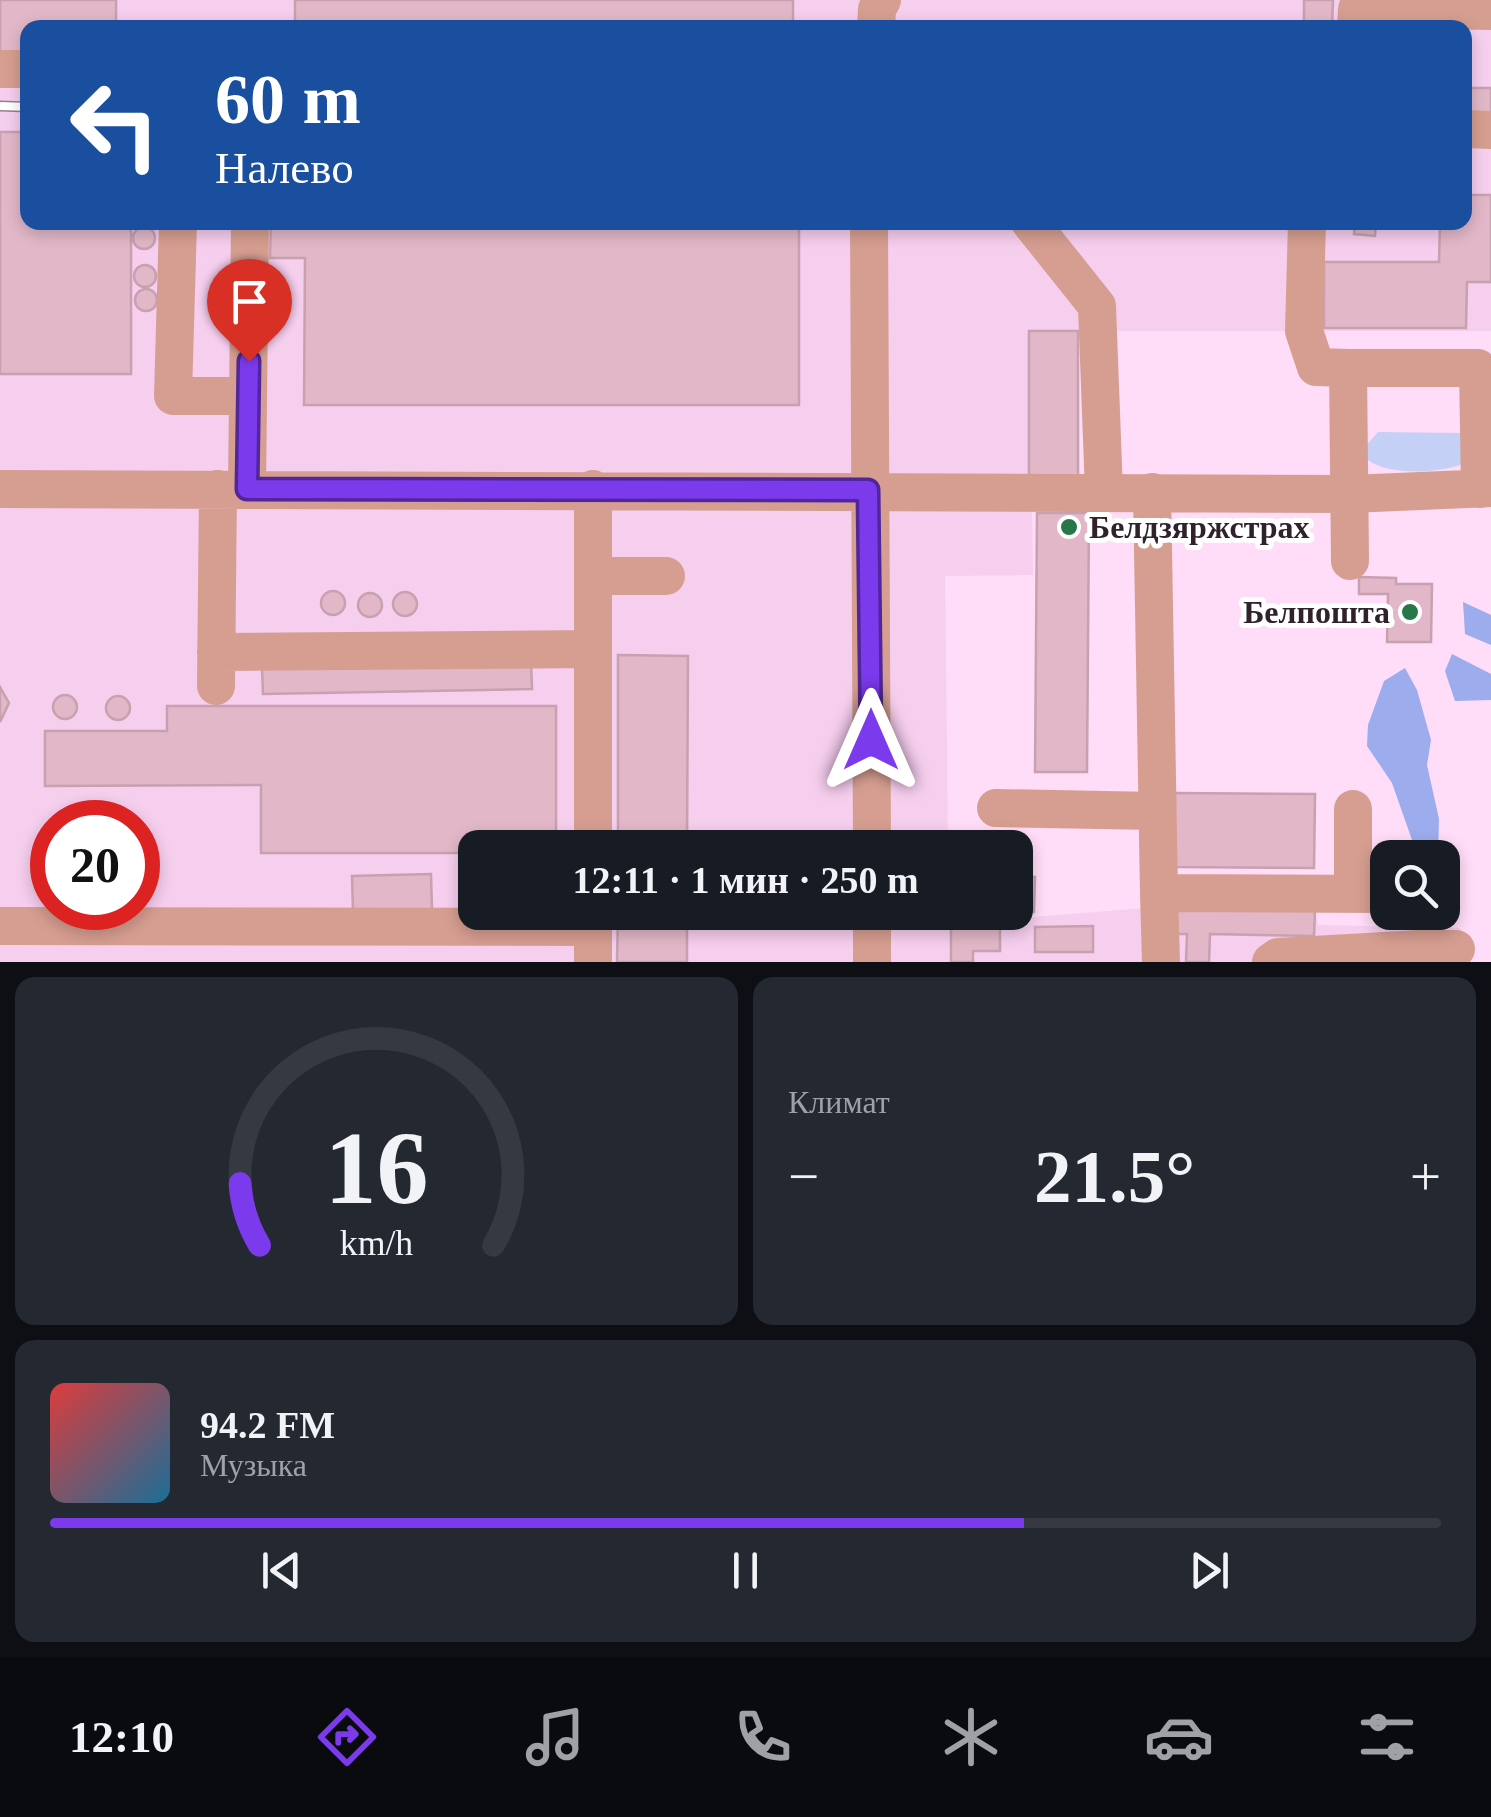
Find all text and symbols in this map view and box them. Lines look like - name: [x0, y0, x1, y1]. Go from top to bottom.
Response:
- icon: left: [50, 60, 180, 190]
- text: 60 m: [215, 61, 361, 138]
- text: Налево: [215, 143, 354, 193]
- pin: [207, 259, 292, 362]
- icon: arrive: [222, 274, 277, 329]
- place label: Белдзяржстрах: [1089, 509, 1310, 545]
- marker: Белдзяржстрах: [1058, 516, 1080, 538]
- place label: Белпошта: [1243, 594, 1390, 630]
- marker: Белпошта: [1399, 601, 1421, 623]
- position arrow: [819, 688, 923, 792]
- speed limit sign: 20: [30, 800, 160, 930]
- map controls: [1370, 840, 1460, 930]
- button: search: [1370, 840, 1460, 930]
- text: 12:11 · 1 мин · 250 m: [572, 859, 919, 901]
- text: Климат: [788, 1084, 890, 1120]
- text: 16: [325, 1110, 429, 1225]
- text: 21.5°: [1034, 1135, 1195, 1218]
- text: −: [788, 1146, 819, 1207]
- text: +: [1410, 1146, 1441, 1207]
- text: km/h: [340, 1223, 413, 1263]
- text: 94.2 FM: [200, 1404, 335, 1446]
- text: Музыка: [200, 1447, 307, 1483]
- icon: previous: [254, 1543, 309, 1598]
- icon: pause: [718, 1543, 773, 1598]
- icon: next: [1182, 1543, 1237, 1598]
- icon: directions: [312, 1702, 382, 1772]
- icon: music: [520, 1702, 590, 1772]
- icon: phone: [728, 1702, 798, 1772]
- icon: climate: [936, 1702, 1006, 1772]
- icon: car: [1144, 1702, 1214, 1772]
- icon: filters: [1352, 1702, 1422, 1772]
- text: 12:10: [69, 1712, 174, 1762]

